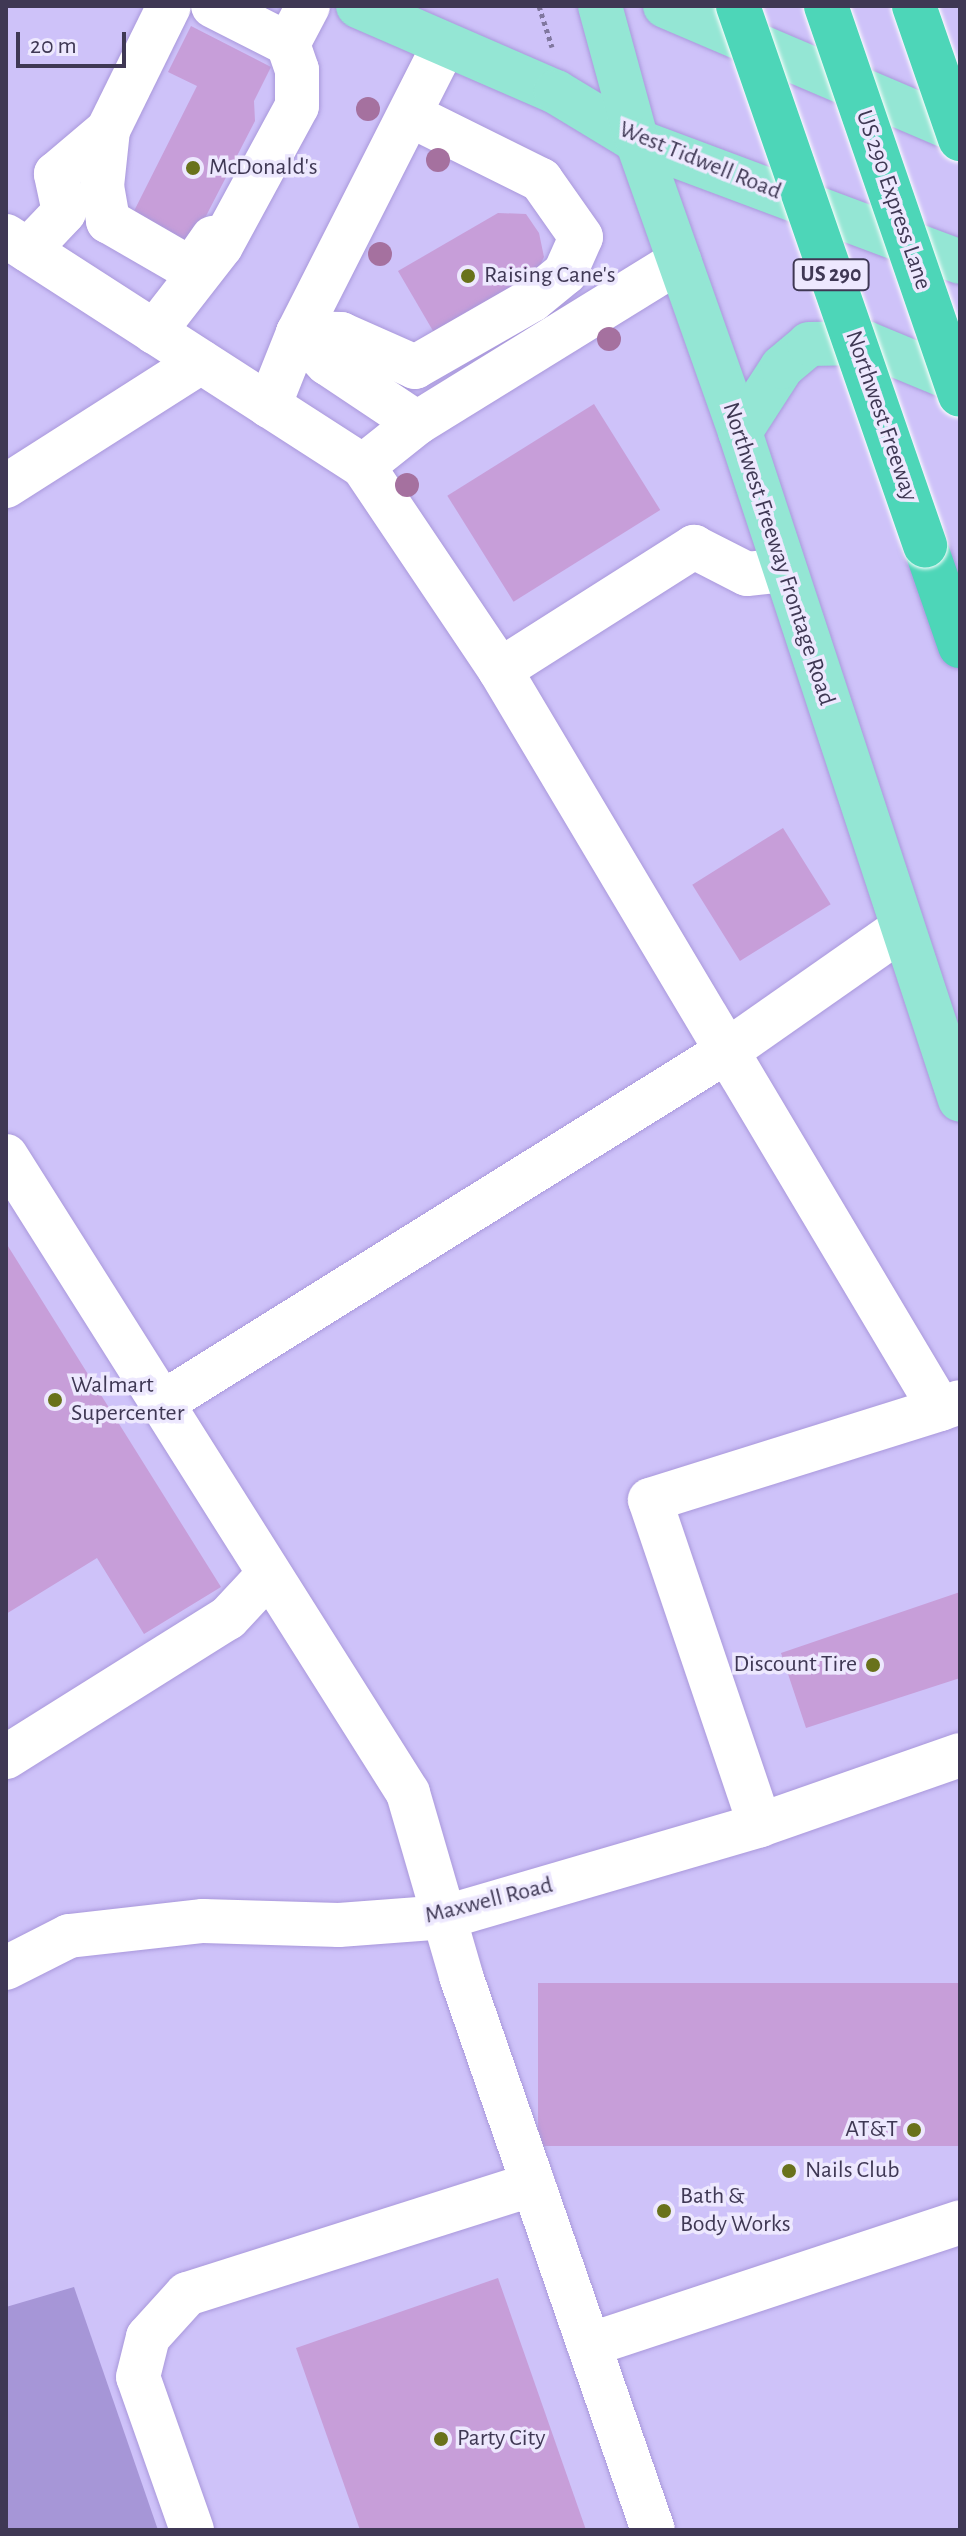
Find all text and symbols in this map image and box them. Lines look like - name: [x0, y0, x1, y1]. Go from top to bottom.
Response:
- scale bar: [20, 16, 130, 66]
- text: 20 m: [30, 34, 77, 58]
- street label: US 290 Express Lane: [849, 106, 937, 294]
- street label: West Tidwell Road: [615, 115, 785, 207]
- place label: McDonald's: [209, 154, 318, 182]
- marker: McDonald's: [184, 159, 202, 177]
- road number: US 290: [791, 257, 871, 293]
- place label: Raising Cane's: [484, 262, 616, 290]
- marker: Raising Cane's: [459, 267, 477, 285]
- street label: Northwest Freeway: [838, 327, 924, 505]
- street label: Northwest Freeway Frontage Road: [715, 399, 841, 709]
- place label: Walmart Supercenter: [71, 1372, 184, 1428]
- marker: Walmart Supercenter: [46, 1391, 64, 1409]
- place label: Discount Tire: [733, 1651, 857, 1679]
- marker: Discount Tire: [864, 1656, 882, 1674]
- street label: Maxwell Road: [422, 1871, 556, 1931]
- place label: AT&T: [845, 2116, 898, 2144]
- marker: AT&T: [905, 2121, 923, 2139]
- place label: Nails Club: [805, 2157, 900, 2185]
- marker: Nails Club: [780, 2162, 798, 2180]
- place label: Bath & Body Works: [680, 2183, 791, 2239]
- marker: Bath & Body Works: [655, 2202, 673, 2220]
- place label: Party City: [457, 2425, 546, 2453]
- marker: Party City: [432, 2430, 450, 2448]

